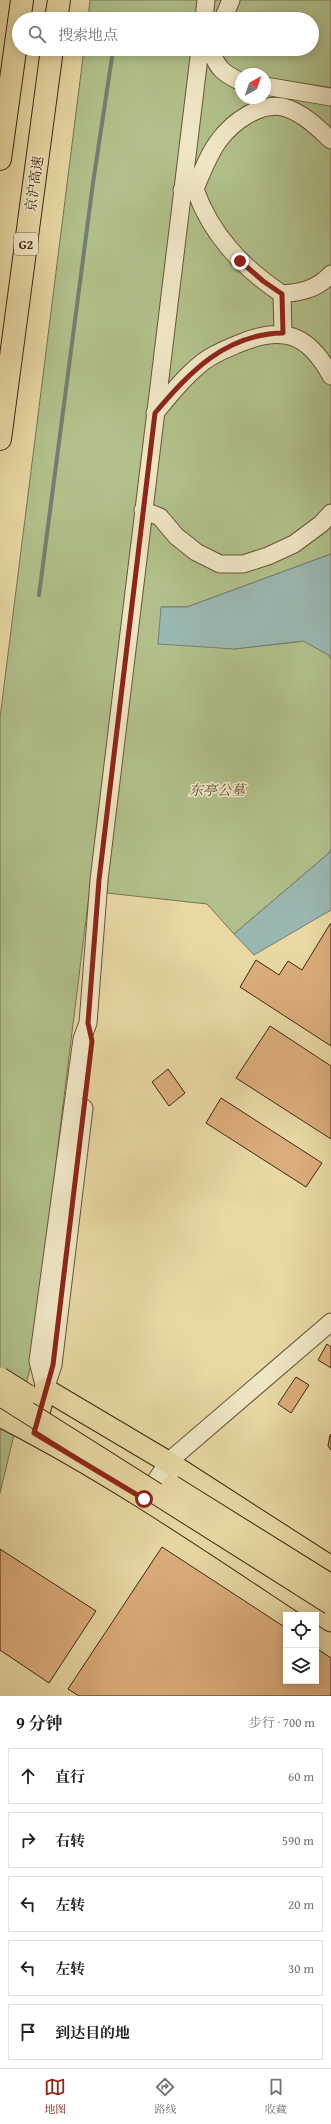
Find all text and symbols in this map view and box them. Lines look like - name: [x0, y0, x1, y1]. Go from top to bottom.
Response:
- search box: [12, 12, 319, 56]
- icon: search: [26, 23, 48, 45]
- text: 搜索地点: [58, 24, 118, 45]
- north arrow: [235, 68, 271, 104]
- street label: 京沪高速: [20, 155, 48, 213]
- road number: G2: [14, 233, 38, 255]
- route end: [231, 252, 249, 270]
- park label: 东亭公墓: [189, 780, 247, 800]
- route start: [135, 1490, 153, 1508]
- map controls: [283, 1612, 319, 1684]
- button: locate: [283, 1612, 319, 1648]
- button: layers: [283, 1648, 319, 1684]
- text: 9 分钟: [16, 1710, 63, 1735]
- text: 步行 · 700 m: [249, 1713, 315, 1732]
- icon: ahead: [17, 1765, 39, 1787]
- text: 直行: [55, 1766, 85, 1787]
- text: 60 m: [288, 1767, 314, 1786]
- icon: right: [17, 1829, 39, 1851]
- text: 右转: [55, 1830, 85, 1851]
- text: 590 m: [282, 1831, 314, 1850]
- icon: left: [17, 1893, 39, 1915]
- text: 左转: [55, 1894, 85, 1915]
- text: 20 m: [288, 1895, 314, 1914]
- icon: left: [17, 1957, 39, 1979]
- text: 左转: [55, 1958, 85, 1979]
- text: 30 m: [288, 1959, 314, 1978]
- icon: arrive: [17, 2021, 39, 2043]
- text: 到达目的地: [55, 2022, 130, 2043]
- tab: 地图: [44, 2076, 66, 2117]
- tab: 路线: [154, 2076, 176, 2117]
- tab: 收藏: [265, 2076, 287, 2117]

